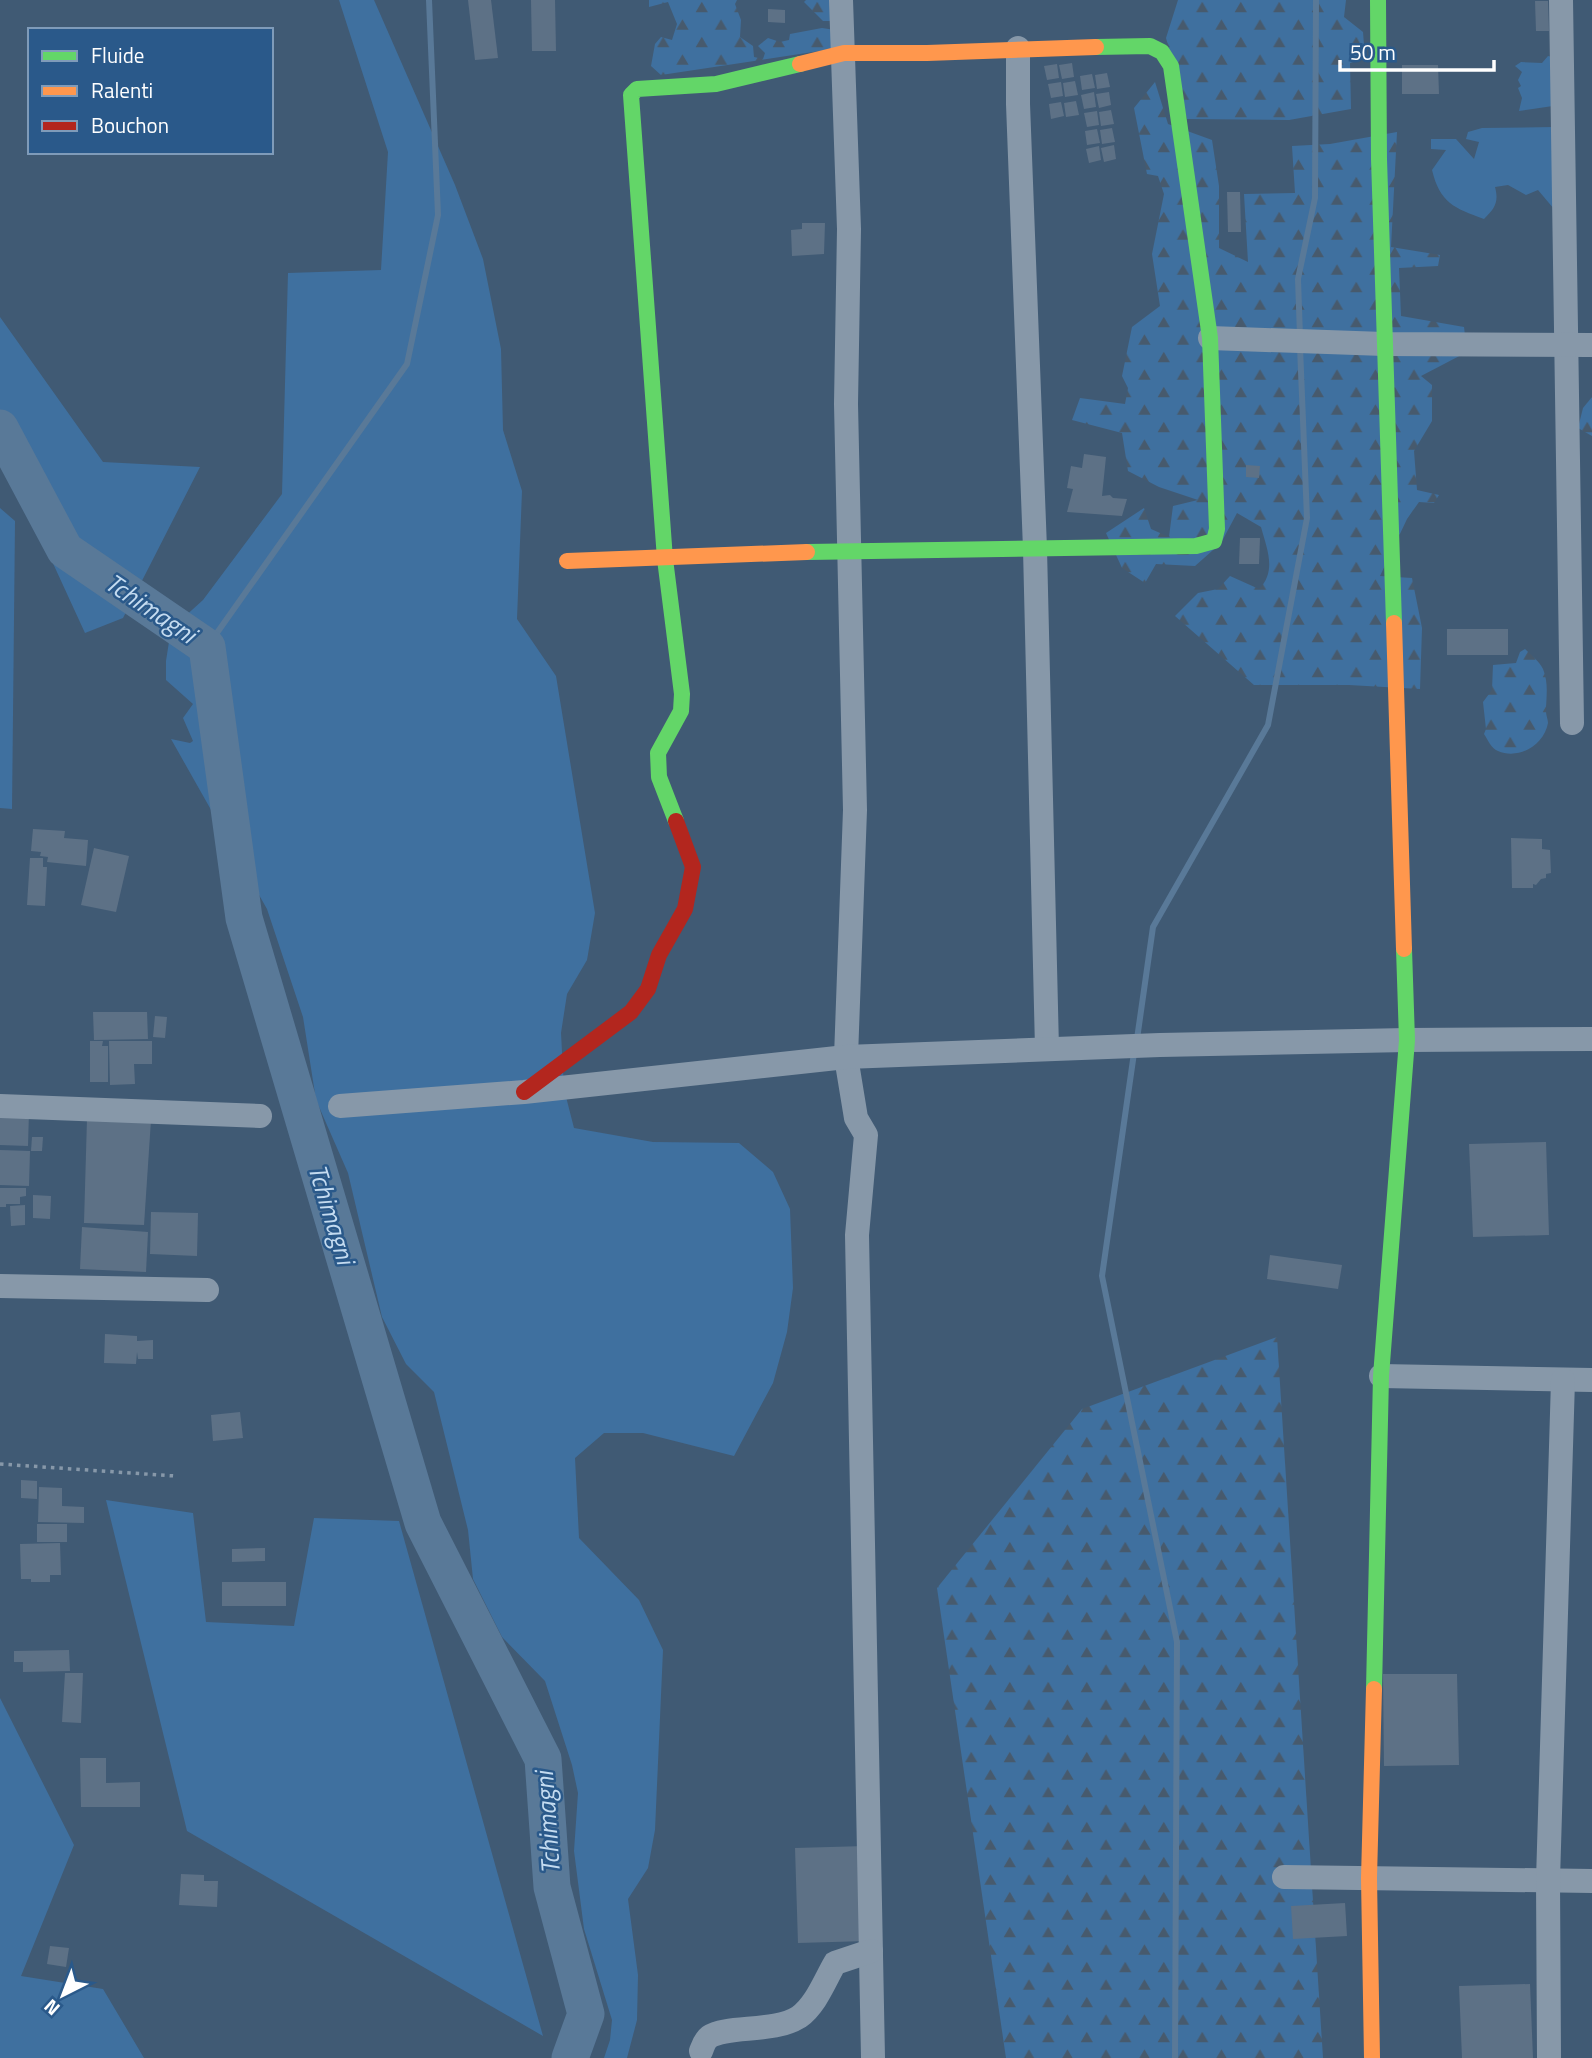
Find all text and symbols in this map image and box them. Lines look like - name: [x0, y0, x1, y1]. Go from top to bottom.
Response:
- legend: [28, 28, 273, 154]
- scale bar: [1340, 28, 1494, 72]
- text: 50 m: [1350, 36, 1396, 68]
- text: Fluide: [91, 39, 144, 71]
- text: Ralenti: [91, 74, 153, 106]
- text: Bouchon: [91, 109, 169, 141]
- water label: Tchimagni: [98, 563, 207, 654]
- water label: Tchimagni: [298, 1159, 366, 1271]
- water label: Tchimagni: [524, 1768, 570, 1876]
- north arrow: [28, 1960, 98, 2030]
- text: N: [37, 1993, 66, 2023]

